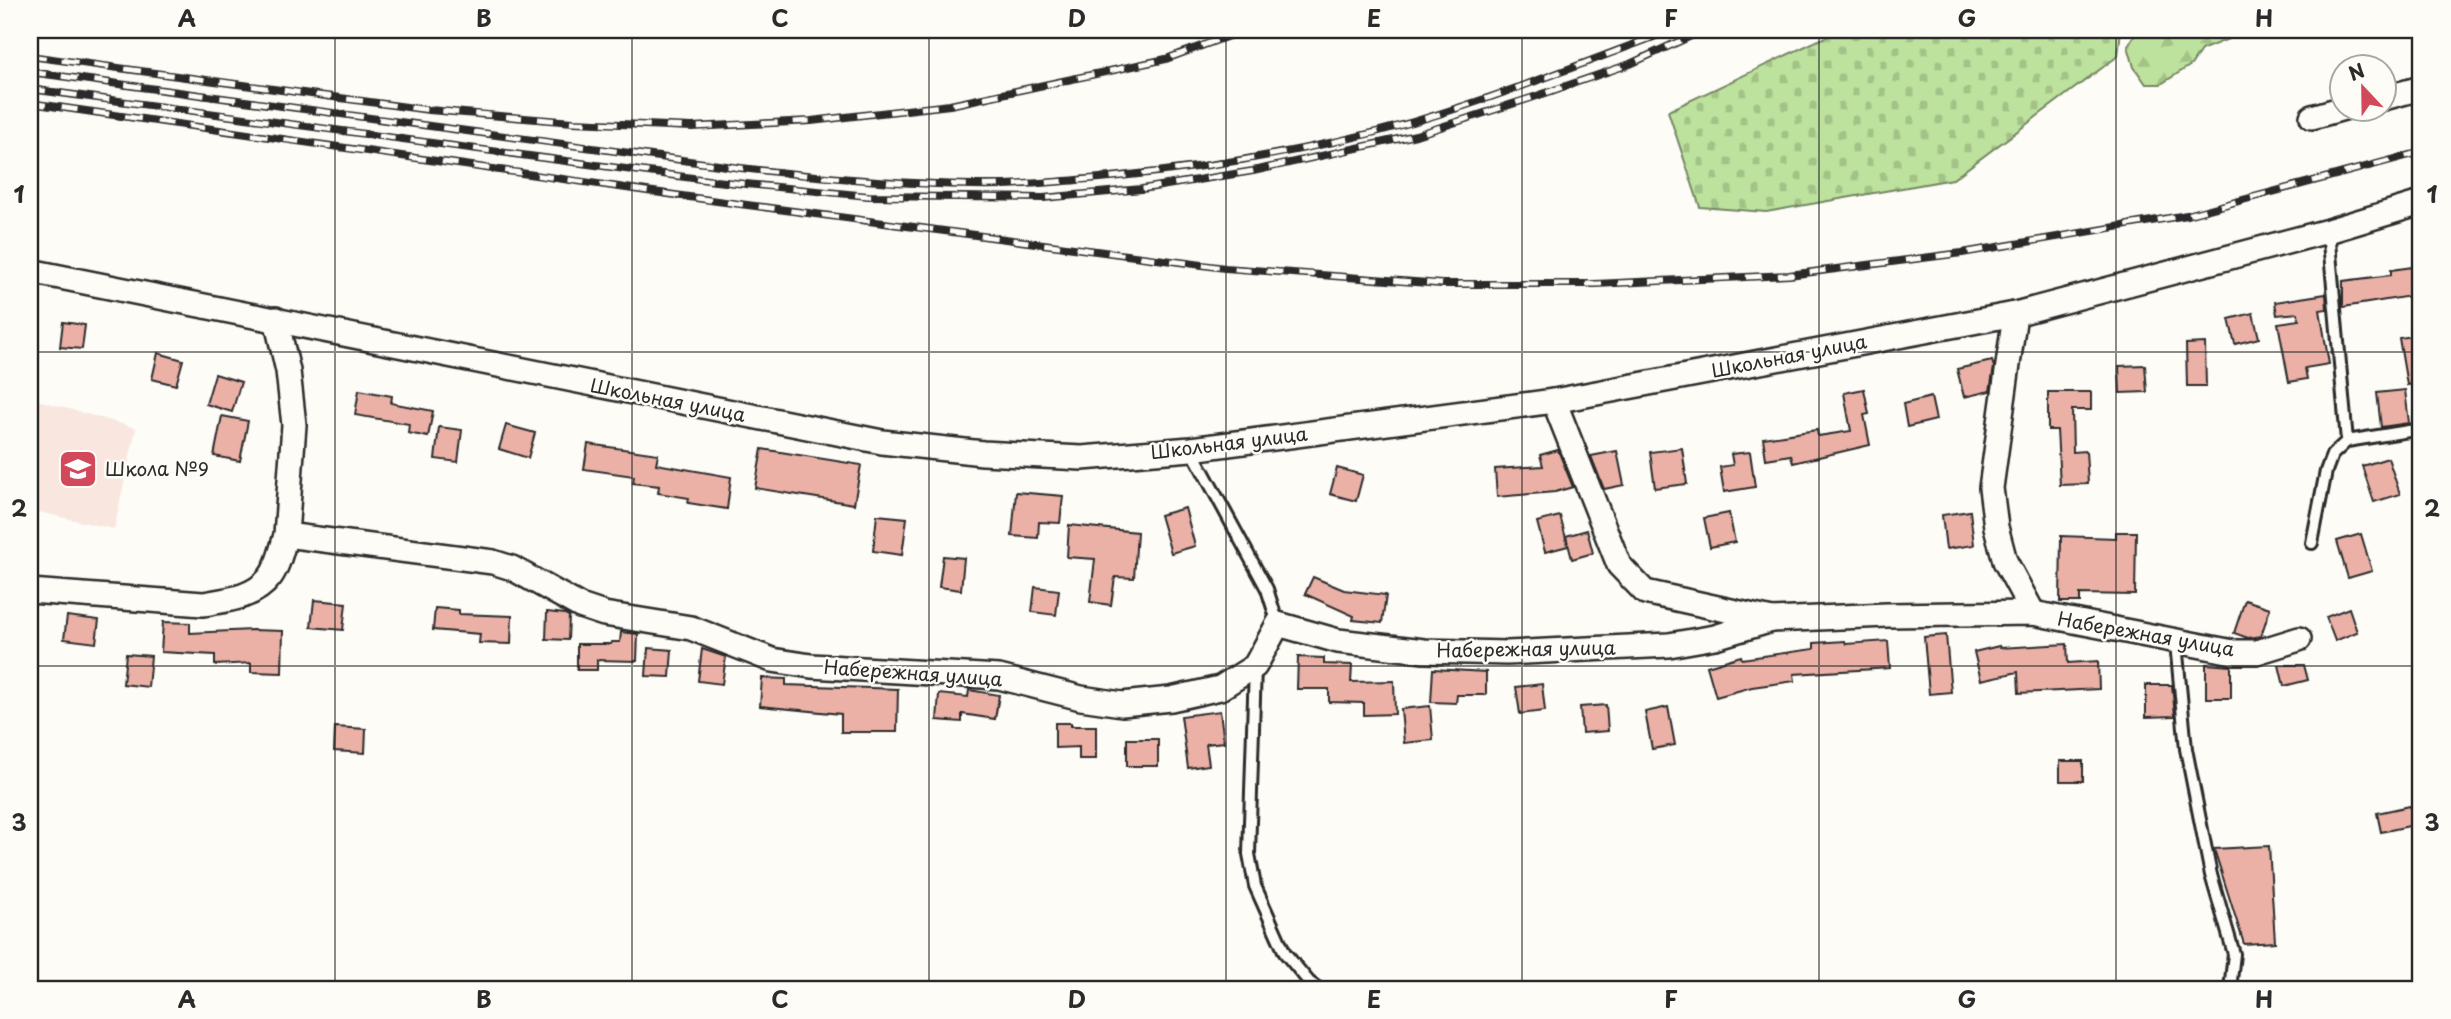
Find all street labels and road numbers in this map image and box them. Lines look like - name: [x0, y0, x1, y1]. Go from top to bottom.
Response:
- street label: Школьная улица: [1709, 326, 1869, 384]
- street label: Школьная улица: [588, 370, 748, 428]
- street label: Школьная улица: [1149, 418, 1309, 466]
- street label: Набережная улица: [2056, 604, 2237, 662]
- street label: Набережная улица: [1436, 632, 1616, 664]
- street label: Набережная улица: [823, 652, 1003, 692]

